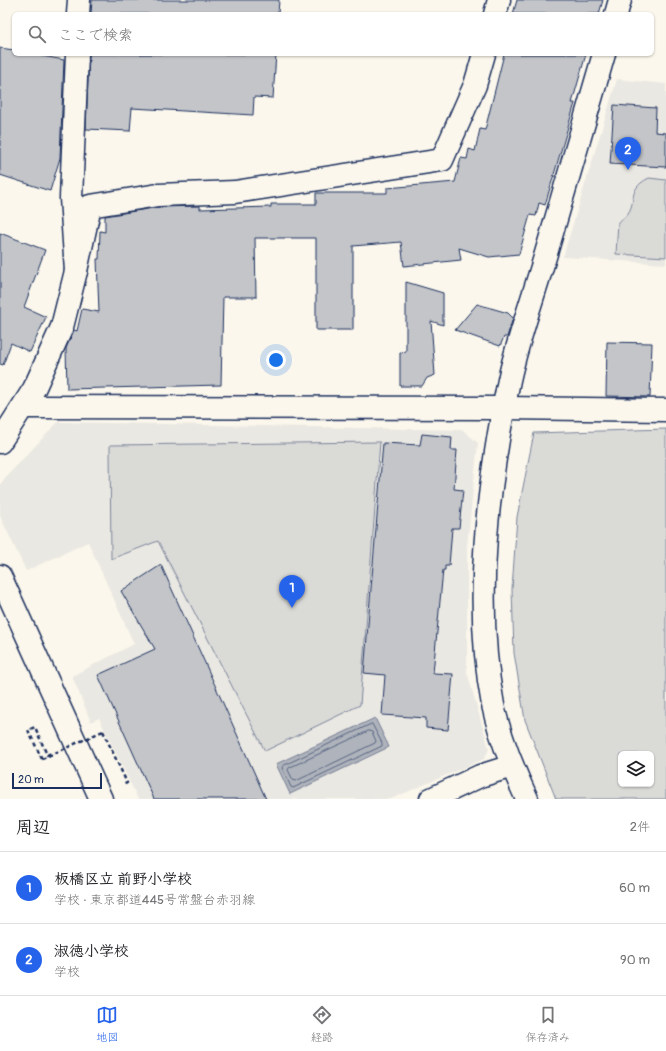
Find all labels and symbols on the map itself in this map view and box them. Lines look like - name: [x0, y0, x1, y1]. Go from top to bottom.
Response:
- pin: 2: [615, 137, 641, 170]
- your location: [266, 350, 286, 370]
- pin: 1: [279, 575, 305, 608]
- scale bar: [12, 771, 102, 790]

